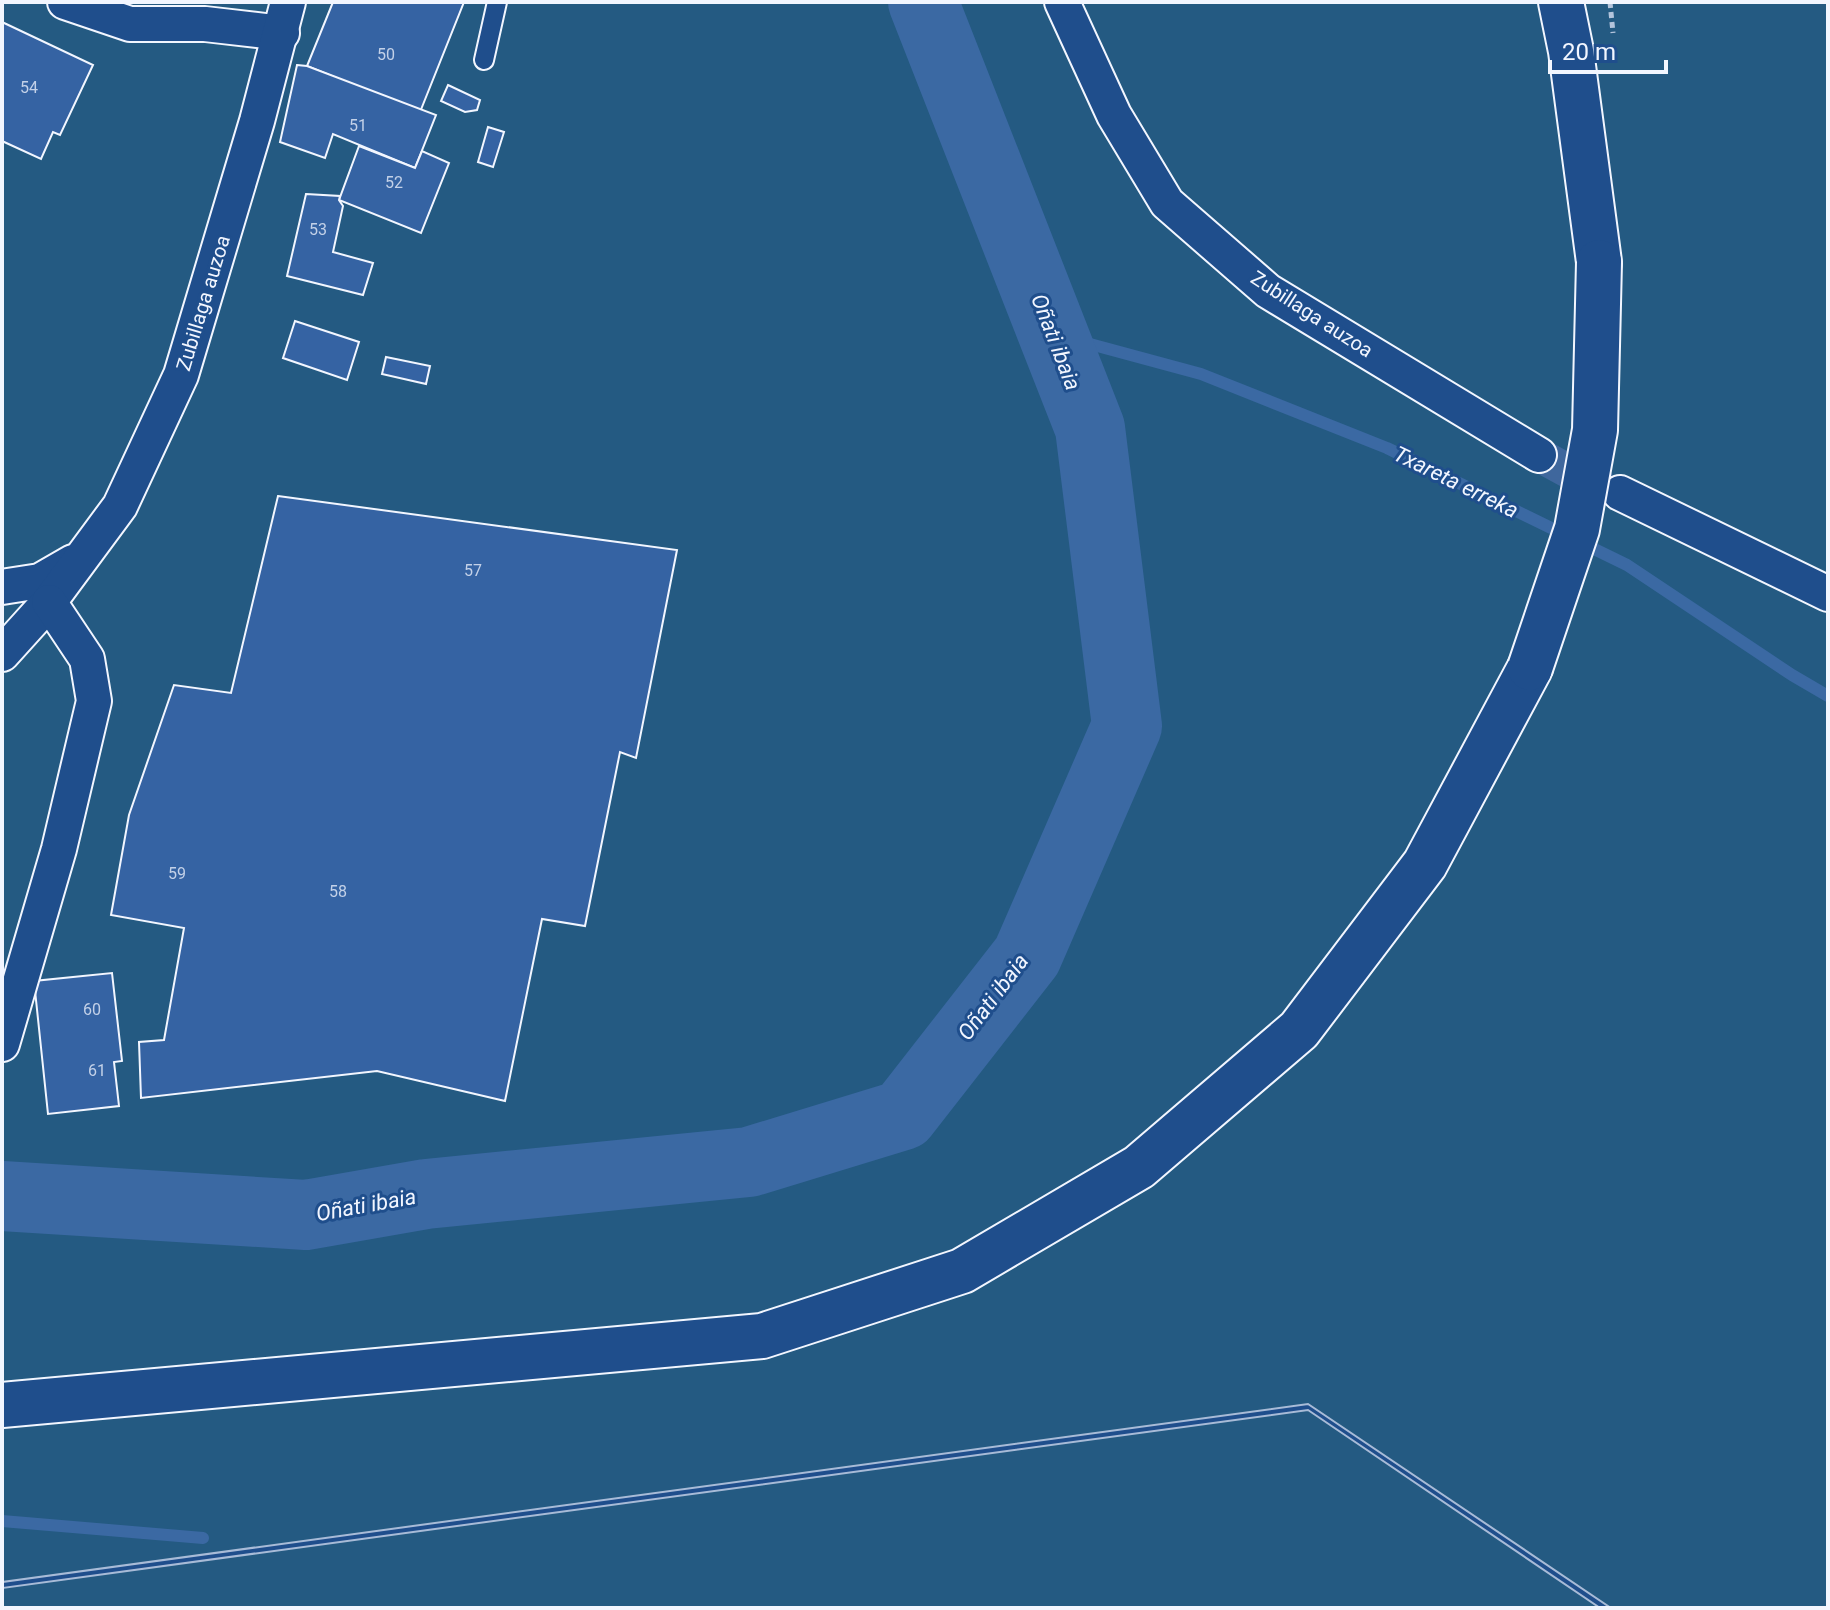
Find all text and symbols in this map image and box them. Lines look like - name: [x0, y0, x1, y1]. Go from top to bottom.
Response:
- scale bar: [1550, 24, 1666, 74]
- text: 20 m: [1562, 38, 1616, 66]
- house number: 50: [377, 45, 395, 64]
- house number: 54: [20, 78, 38, 97]
- house number: 51: [349, 116, 367, 135]
- house number: 52: [385, 173, 403, 192]
- house number: 53: [309, 220, 327, 239]
- street label: Zubillaga auzoa: [171, 232, 235, 374]
- street label: Zubillaga auzoa: [1247, 266, 1377, 362]
- water label: Oñati ibaia: [1026, 290, 1086, 394]
- water label: Txareta erreka: [1390, 441, 1522, 523]
- house number: 57: [464, 561, 482, 580]
- house number: 59: [168, 864, 186, 883]
- house number: 58: [329, 882, 347, 901]
- water label: Oñati ibaia: [953, 949, 1033, 1045]
- house number: 60: [83, 1000, 101, 1019]
- house number: 61: [88, 1061, 106, 1080]
- water label: Oñati ibaia: [314, 1184, 418, 1226]

